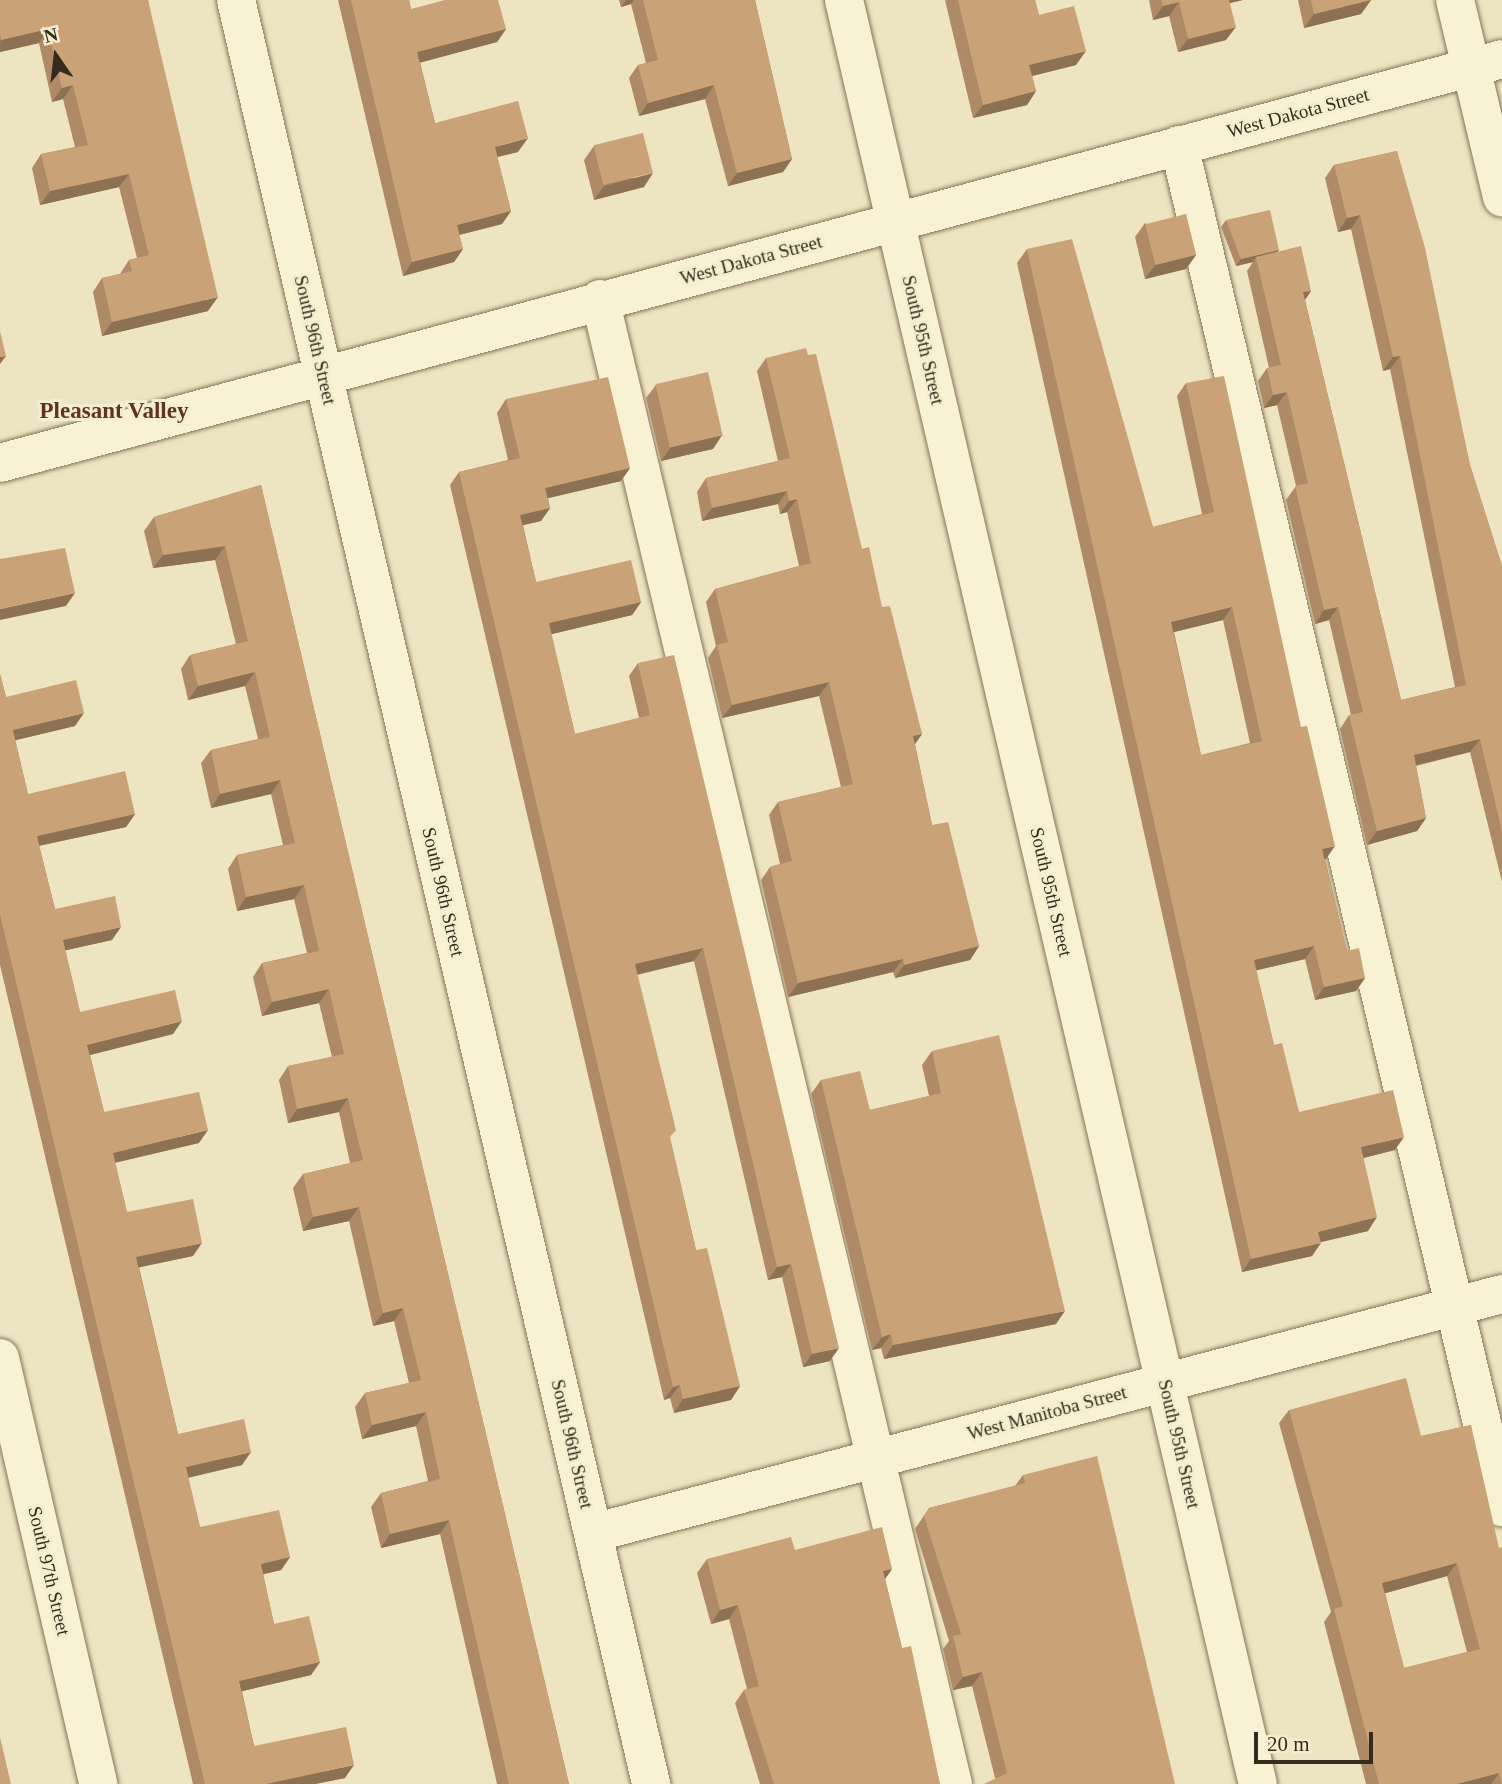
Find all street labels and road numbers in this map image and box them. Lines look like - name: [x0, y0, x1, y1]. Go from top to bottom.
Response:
- street label: West Dakota Street: [1224, 83, 1372, 143]
- street label: West Dakota Street: [677, 230, 825, 290]
- street label: South 96th Street: [289, 273, 341, 407]
- street label: South 95th Street: [897, 273, 949, 407]
- street label: South 96th Street: [417, 825, 469, 959]
- street label: South 95th Street: [1025, 825, 1077, 959]
- street label: South 96th Street: [546, 1377, 598, 1511]
- street label: South 95th Street: [1153, 1377, 1205, 1511]
- street label: West Manitoba Street: [965, 1381, 1129, 1445]
- street label: South 97th Street: [23, 1504, 75, 1638]

